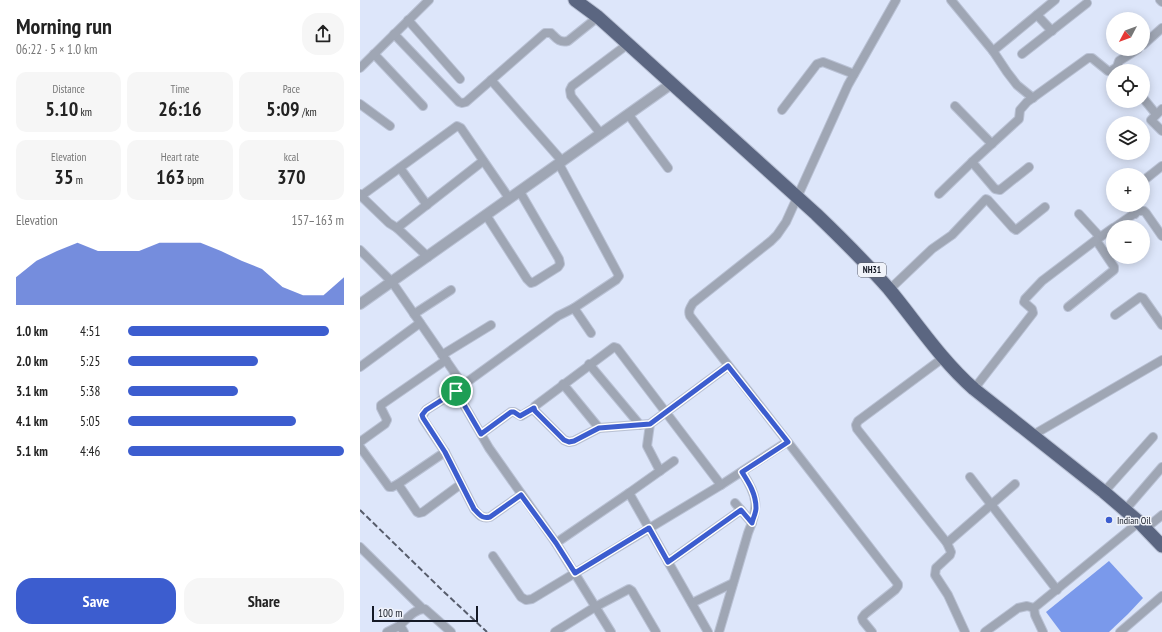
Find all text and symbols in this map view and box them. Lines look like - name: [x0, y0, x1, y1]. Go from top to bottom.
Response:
- text: Morning run: [16, 12, 112, 40]
- north arrow: [1106, 12, 1150, 56]
- map controls: [1106, 12, 1150, 264]
- button: share: [302, 13, 344, 55]
- text: 06:22 · 5 × 1.0 km: [16, 41, 97, 58]
- button: locate: [1106, 64, 1150, 108]
- text: Distance: [52, 82, 85, 96]
- text: Time: [170, 82, 190, 96]
- text: Pace: [283, 82, 300, 96]
- text: 5.10: [45, 96, 78, 122]
- text: 26:16: [158, 96, 202, 122]
- text: 5:09: [266, 96, 300, 122]
- text: km: [78, 105, 92, 119]
- text: /km: [300, 105, 317, 119]
- button: layers: [1106, 116, 1150, 160]
- text: Elevation: [51, 150, 86, 164]
- text: Heart rate: [161, 150, 199, 164]
- text: kcal: [284, 150, 299, 164]
- text: 35: [54, 164, 73, 190]
- text: 163: [156, 164, 185, 190]
- text: 370: [277, 164, 306, 190]
- button: +: [1106, 168, 1150, 212]
- text: m: [73, 173, 83, 187]
- text: bpm: [185, 173, 204, 187]
- text: Elevation: [16, 212, 58, 229]
- text: 157–163 m: [291, 212, 344, 229]
- button: −: [1106, 220, 1150, 264]
- road number: NH31: [858, 263, 886, 277]
- text: 1.0 km: [16, 323, 48, 340]
- text: 4:51: [80, 323, 100, 340]
- text: 2.0 km: [16, 353, 48, 370]
- text: 5:25: [80, 353, 100, 370]
- pin: [439, 374, 473, 408]
- icon: arrive: [445, 380, 467, 402]
- text: 3.1 km: [16, 383, 48, 400]
- text: 5:38: [80, 383, 100, 400]
- text: 4.1 km: [16, 413, 48, 430]
- text: 5:05: [80, 413, 100, 430]
- text: 5.1 km: [16, 443, 48, 460]
- text: 4:46: [80, 443, 100, 460]
- place label: Indian Oil: [1117, 514, 1151, 527]
- marker: Indian Oil: [1104, 515, 1114, 525]
- button: Save: [16, 578, 176, 624]
- button: Share: [184, 578, 344, 624]
- scale bar: [372, 604, 478, 623]
- text: 100 m: [378, 606, 402, 620]

